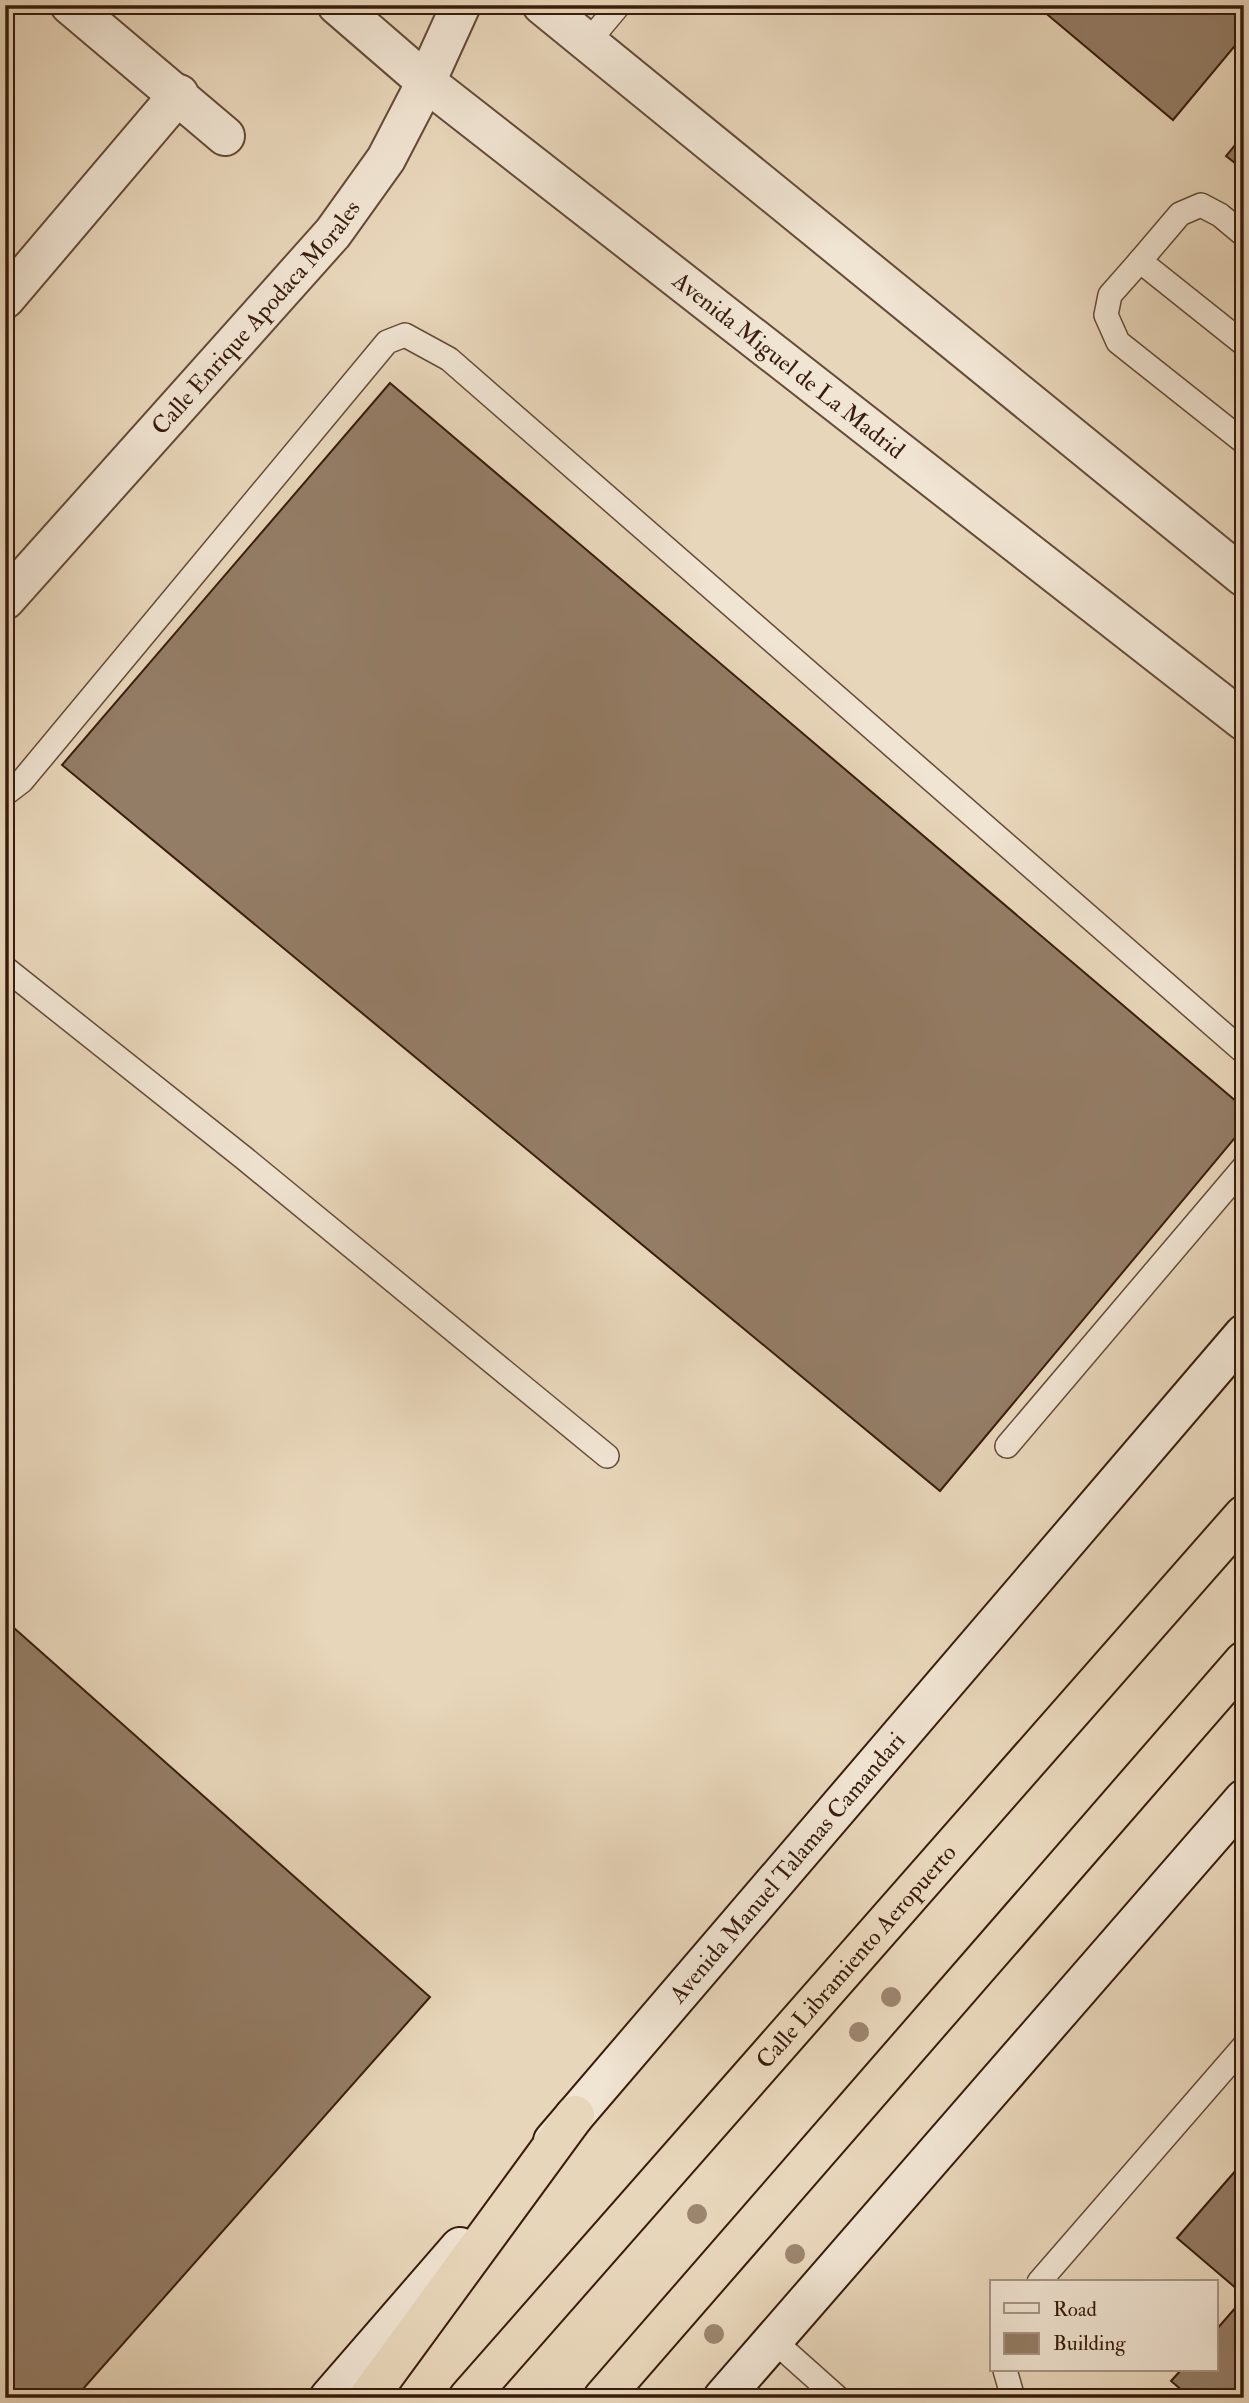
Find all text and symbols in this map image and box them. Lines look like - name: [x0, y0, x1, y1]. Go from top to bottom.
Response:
- street label: Calle Enrique Apodaca Morales: [145, 194, 368, 442]
- street label: Avenida Miguel de La Madrid: [665, 265, 911, 466]
- street label: Avenida Manuel Talamas Camandari: [662, 1726, 912, 2011]
- street label: Calle Libramiento Aeropuerto: [750, 1838, 964, 2075]
- legend: [990, 2280, 1218, 2372]
- text: Road: [1053, 2296, 1098, 2323]
- text: Building: [1053, 2330, 1126, 2357]

